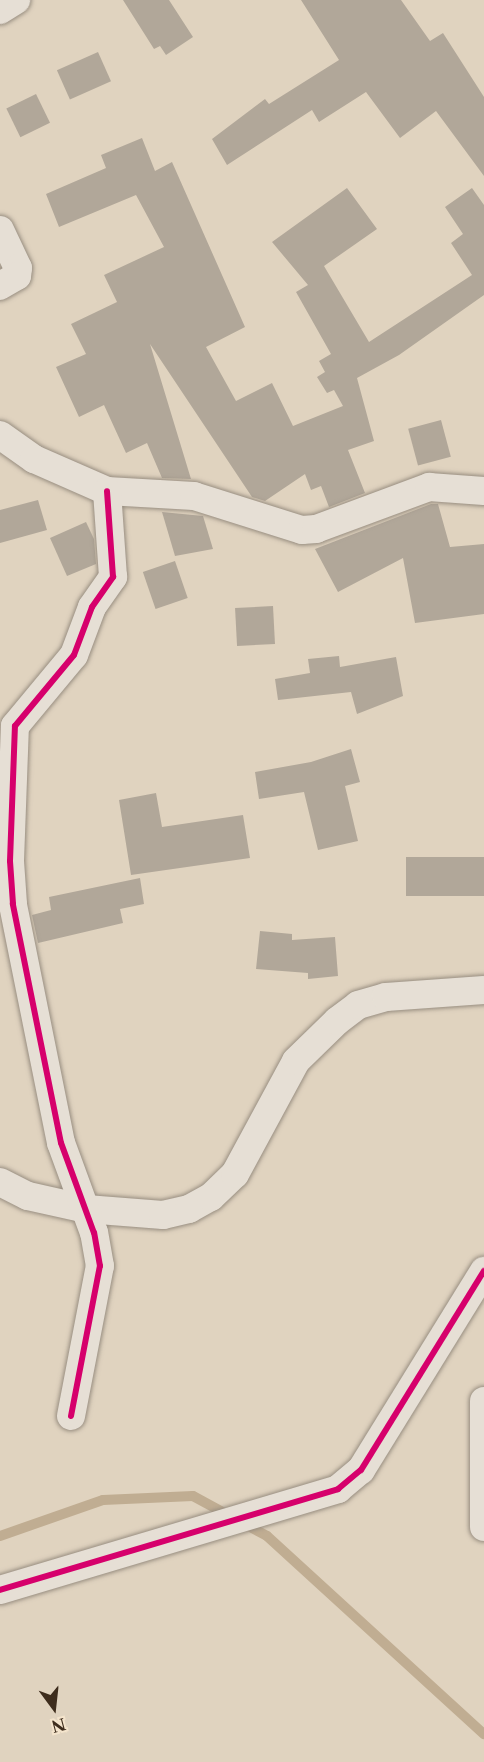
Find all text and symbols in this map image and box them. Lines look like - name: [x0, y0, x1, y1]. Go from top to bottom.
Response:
- north arrow: [24, 1678, 84, 1738]
- text: N: [49, 1714, 68, 1737]

